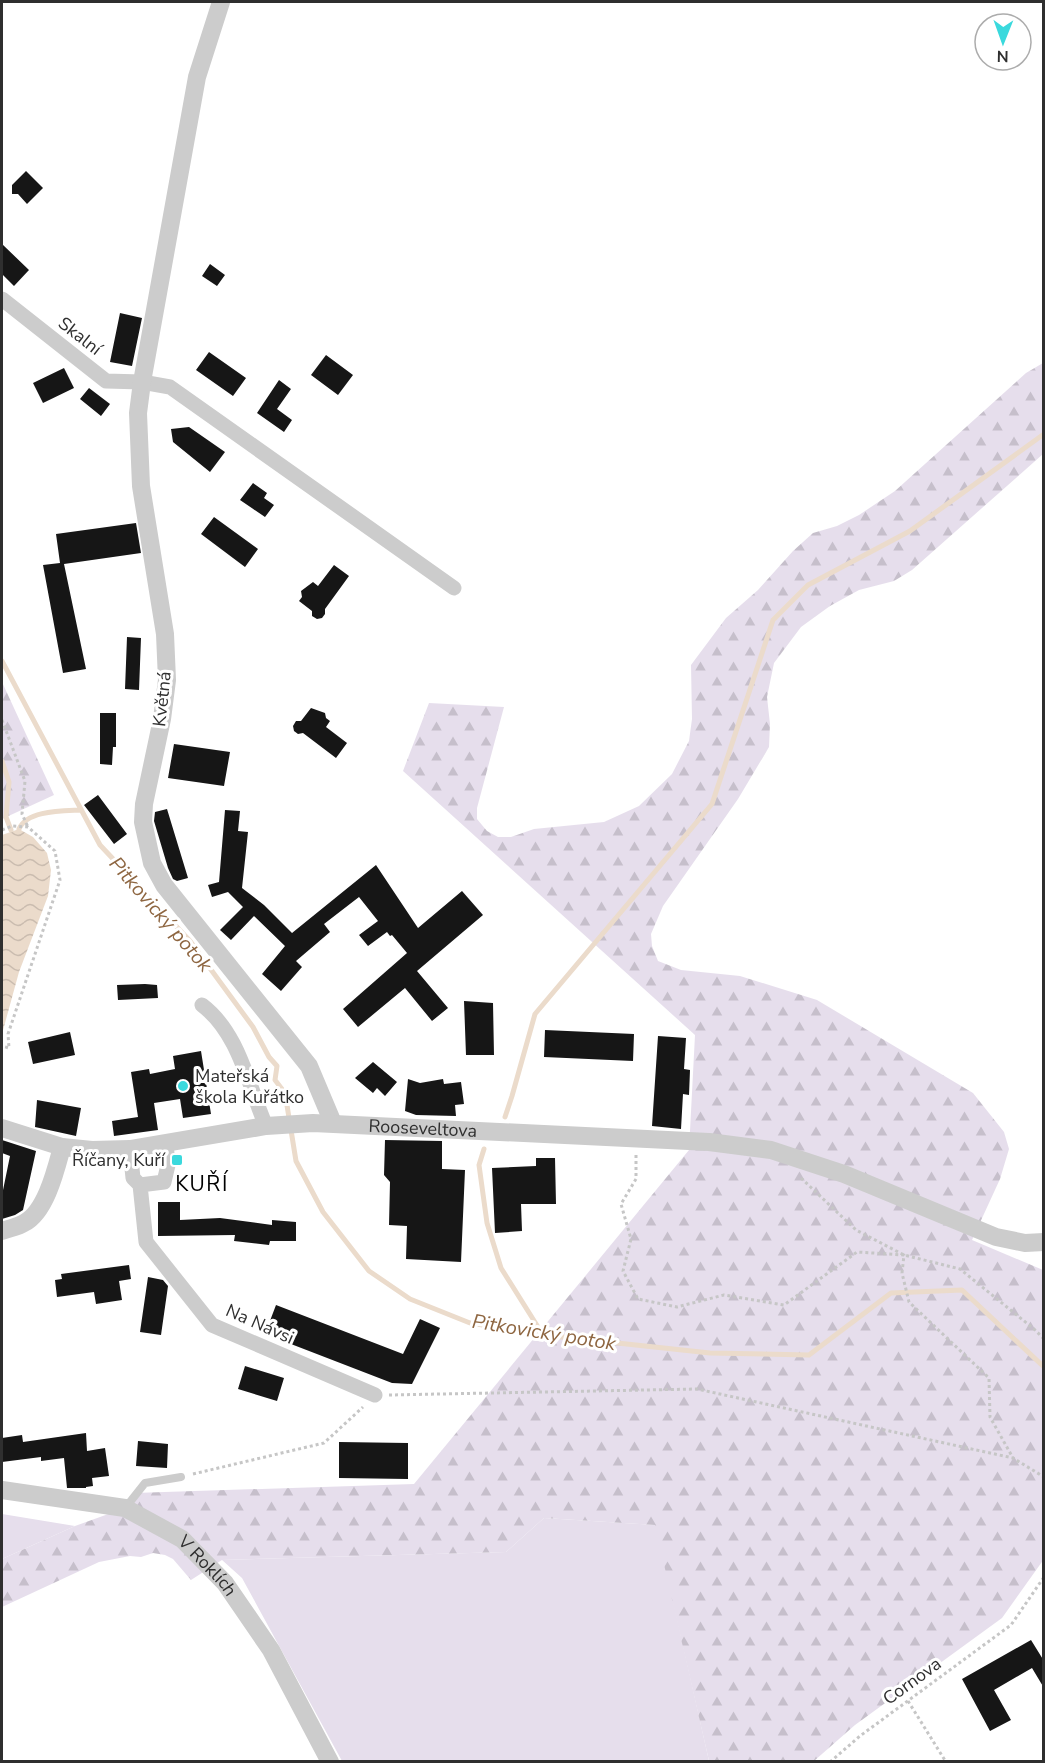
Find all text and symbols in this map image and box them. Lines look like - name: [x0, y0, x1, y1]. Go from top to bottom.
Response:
- north arrow: [973, 12, 1033, 72]
- text: N: [997, 45, 1009, 67]
- street label: Skalní: [53, 311, 107, 361]
- street label: Květná: [147, 670, 177, 728]
- water label: Pitkovický potok: [103, 851, 219, 979]
- place label: Mateřská škola Kuřátko: [195, 1064, 304, 1109]
- marker: Mateřská škola Kuřátko: [176, 1079, 190, 1093]
- street label: Rooseveltova: [368, 1114, 478, 1143]
- place label: Říčany, Kuří: [72, 1148, 166, 1172]
- marker: Říčany, Kuří: [170, 1153, 184, 1167]
- district label: KUŘÍ: [175, 1170, 229, 1198]
- street label: Na Návsi: [222, 1298, 298, 1350]
- water label: Pitkovický potok: [470, 1308, 619, 1357]
- street label: V Roklích: [172, 1529, 242, 1601]
- street label: Cornova: [878, 1652, 946, 1710]

